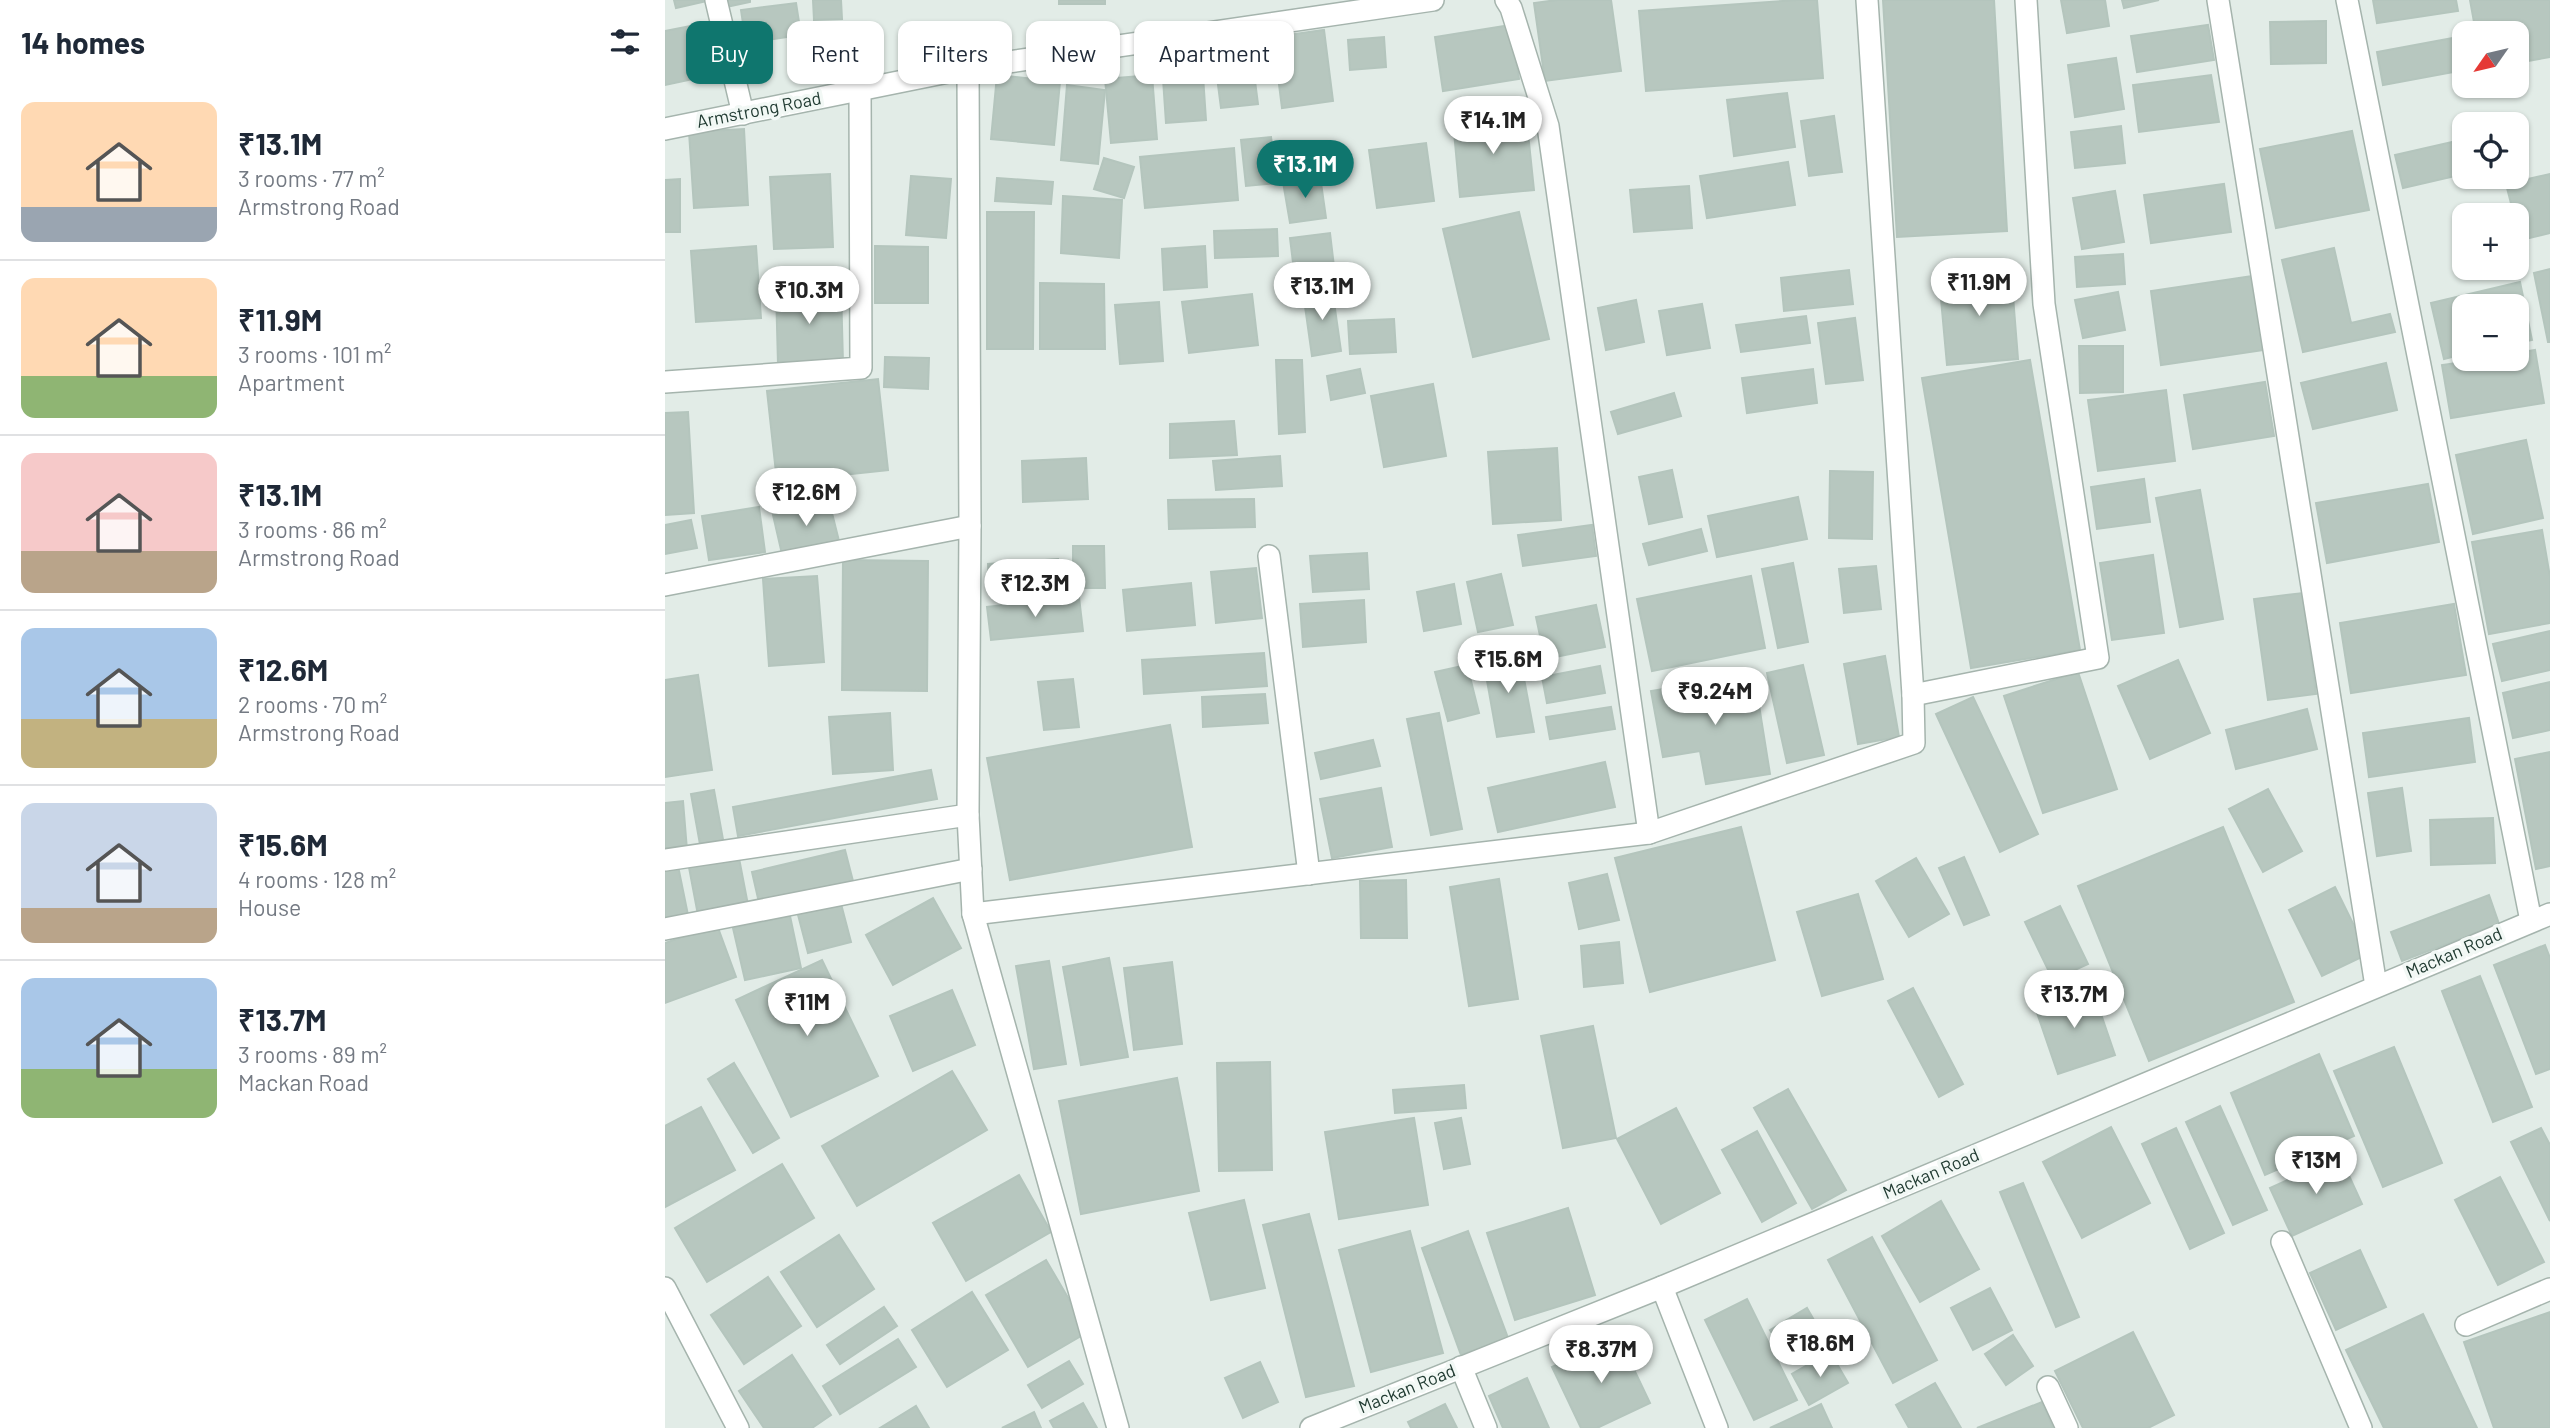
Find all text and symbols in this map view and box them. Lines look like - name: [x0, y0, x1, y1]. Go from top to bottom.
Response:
- chip: Buy: [686, 21, 773, 84]
- chip: Rent: [787, 21, 884, 84]
- chip: Filters: [898, 21, 1012, 84]
- chip: New: [1026, 21, 1120, 84]
- chip: Apartment: [1134, 21, 1294, 84]
- north arrow: [2452, 21, 2529, 98]
- map controls: [2452, 21, 2529, 371]
- icon: filters: [606, 23, 644, 61]
- text: 14 homes: [21, 24, 145, 60]
- street label: Armstrong Road: [695, 86, 823, 132]
- pin: ₹14.1M: [1436, 96, 1550, 156]
- text: ₹14.1M: [1460, 105, 1526, 133]
- button: locate: [2452, 112, 2529, 189]
- text: ₹13.1M: [238, 125, 322, 161]
- icon: home: [77, 130, 161, 214]
- pin: ₹13.1M: [1248, 140, 1362, 200]
- text: ₹13.1M: [1273, 149, 1337, 177]
- text: 3 rooms · 77 m²: [238, 164, 385, 192]
- text: Armstrong Road: [238, 192, 400, 220]
- button: +: [2452, 203, 2529, 280]
- pin: ₹11.9M: [1922, 258, 2036, 318]
- pin: ₹13.1M: [1265, 262, 1379, 322]
- pin: ₹10.3M: [752, 266, 866, 326]
- text: ₹11.9M: [1947, 267, 2011, 295]
- text: ₹13.1M: [1290, 271, 1354, 299]
- text: ₹10.3M: [774, 275, 844, 303]
- button: −: [2452, 294, 2529, 371]
- text: ₹11.9M: [238, 301, 322, 337]
- icon: home: [77, 306, 161, 390]
- text: 3 rooms · 101 m²: [238, 340, 391, 368]
- text: Apartment: [238, 368, 345, 396]
- pin: ₹12.6M: [749, 468, 863, 528]
- text: ₹13.1M: [238, 476, 322, 512]
- text: ₹12.6M: [771, 477, 841, 505]
- icon: home: [77, 481, 161, 565]
- text: 3 rooms · 86 m²: [238, 515, 387, 543]
- text: Armstrong Road: [238, 543, 400, 571]
- pin: ₹12.3M: [978, 560, 1092, 619]
- text: ₹12.3M: [1000, 568, 1070, 596]
- pin: ₹15.6M: [1451, 636, 1565, 695]
- text: ₹15.6M: [1474, 644, 1542, 672]
- text: ₹12.6M: [238, 651, 328, 687]
- icon: home: [77, 656, 161, 740]
- pin: ₹9.24M: [1658, 668, 1772, 727]
- text: ₹9.24M: [1678, 676, 1752, 704]
- text: 2 rooms · 70 m²: [238, 690, 387, 718]
- text: Armstrong Road: [238, 718, 400, 746]
- text: ₹15.6M: [238, 826, 328, 862]
- icon: home: [77, 831, 161, 915]
- text: 4 rooms · 128 m²: [238, 865, 396, 893]
- text: House: [238, 893, 301, 921]
- street label: Mackan Road: [2402, 922, 2505, 982]
- pin: ₹13.7M: [2017, 970, 2131, 1030]
- pin: ₹11M: [766, 978, 848, 1038]
- text: ₹13.7M: [2040, 979, 2108, 1007]
- text: ₹11M: [784, 987, 830, 1015]
- text: ₹13.7M: [238, 1001, 326, 1037]
- icon: home: [77, 1006, 161, 1090]
- text: 3 rooms · 89 m²: [238, 1040, 387, 1068]
- text: Mackan Road: [238, 1068, 369, 1096]
- pin: ₹13M: [2275, 1136, 2357, 1196]
- street label: Mackan Road: [1879, 1143, 1982, 1203]
- text: ₹13M: [2291, 1145, 2341, 1173]
- pin: ₹18.6M: [1763, 1320, 1877, 1379]
- pin: ₹8.37M: [1544, 1326, 1658, 1385]
- text: ₹18.6M: [1786, 1328, 1854, 1356]
- text: ₹8.37M: [1565, 1334, 1637, 1362]
- street label: Mackan Road: [1355, 1359, 1458, 1417]

